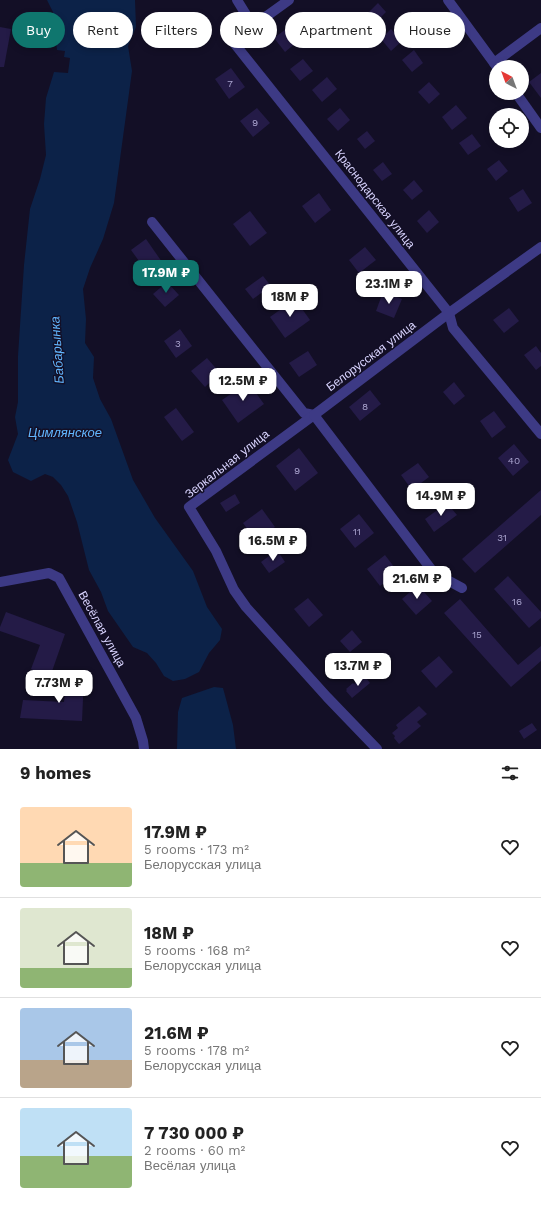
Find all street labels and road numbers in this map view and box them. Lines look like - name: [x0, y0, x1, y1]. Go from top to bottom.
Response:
- street label: Краснодарская улица: [332, 147, 418, 251]
- street label: Белорусская улица: [324, 318, 419, 394]
- street label: Зеркальная улица: [182, 427, 272, 501]
- street label: Весёлая улица: [75, 589, 129, 670]

